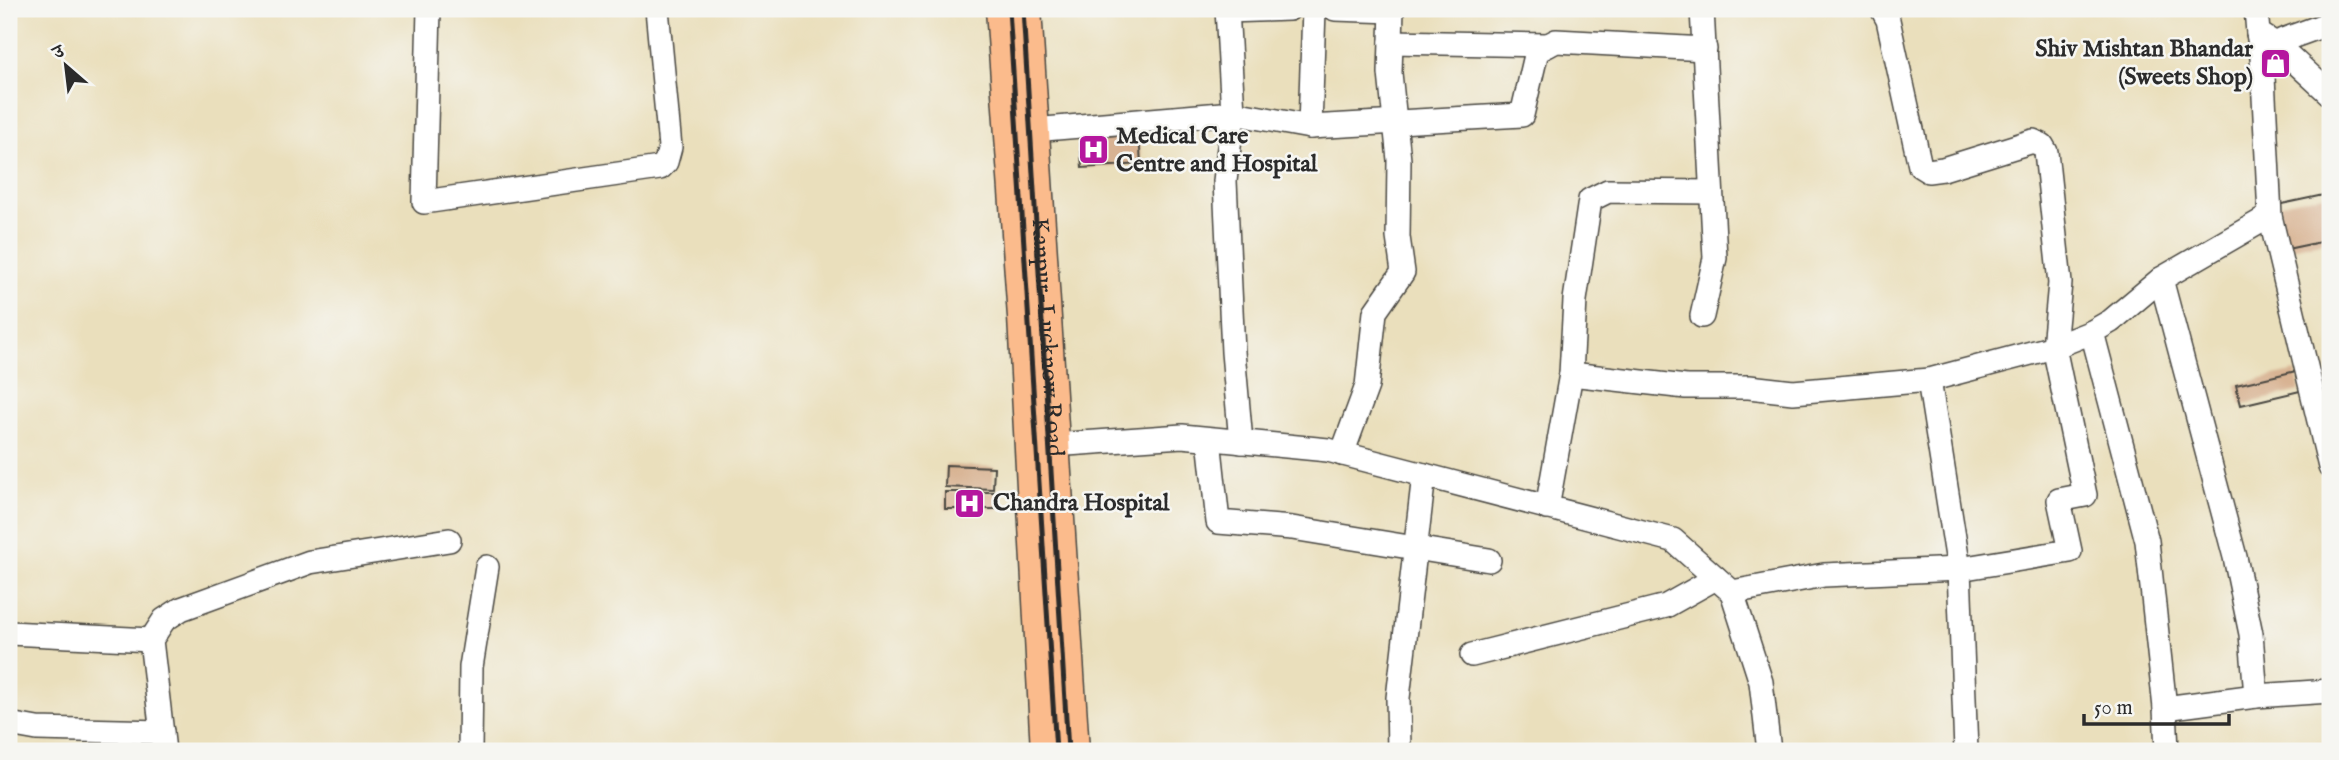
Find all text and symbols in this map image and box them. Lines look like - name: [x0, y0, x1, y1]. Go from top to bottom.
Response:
- north arrow: [32, 32, 102, 102]
- place label: Shiv Mishtan Bhandar (Sweets Shop): [2035, 34, 2253, 93]
- text: उ: [47, 39, 70, 67]
- shop icon: Shiv Mishtan Bhandar (Sweets Shop): [2259, 46, 2293, 80]
- place label: Medical Care Centre and Hospital: [1116, 121, 1318, 180]
- hospital icon: Medical Care Centre and Hospital: [1076, 133, 1110, 167]
- street label: Kanpur-Lucknow Road: [1024, 217, 1070, 458]
- hospital icon: Chandra Hospital: [953, 486, 987, 520]
- place label: Chandra Hospital: [993, 488, 1170, 519]
- scale bar: [2084, 683, 2229, 727]
- text: 50 m: [2094, 695, 2133, 722]

